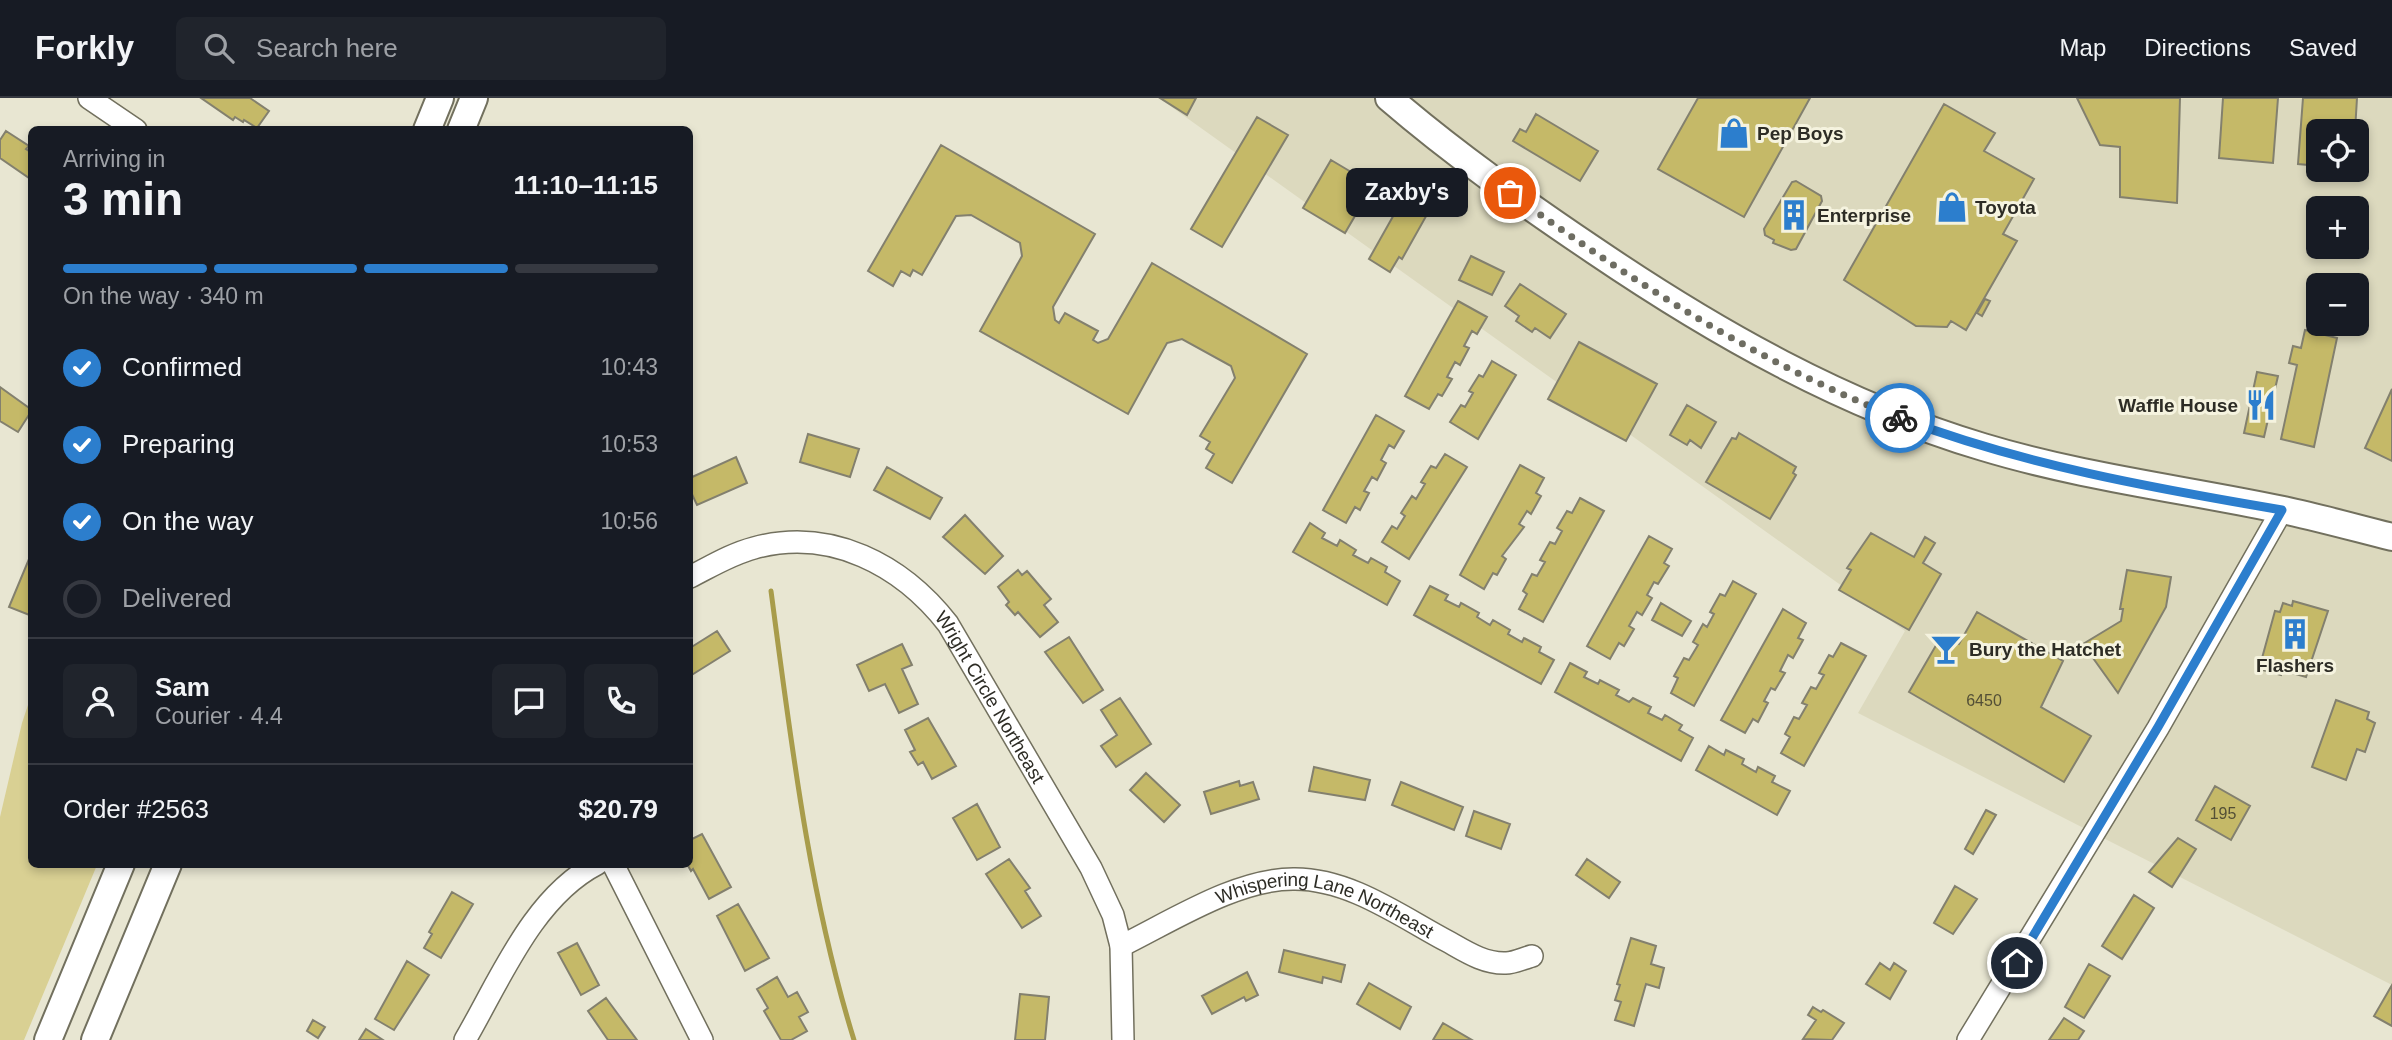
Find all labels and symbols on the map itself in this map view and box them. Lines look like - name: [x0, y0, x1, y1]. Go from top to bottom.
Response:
- shop icon: Pep Boys: [1717, 116, 1751, 150]
- place label: Pep Boys: [1757, 123, 1844, 144]
- pin: [1480, 163, 1540, 223]
- callout: Zaxby's: [1346, 168, 1468, 217]
- shop icon: Toyota: [1935, 190, 1969, 224]
- place label: Toyota: [1975, 197, 2036, 218]
- building icon: Enterprise: [1777, 198, 1811, 232]
- place label: Enterprise: [1817, 205, 1911, 226]
- courier: [1865, 383, 1935, 453]
- restaurant icon: Waffle House: [2244, 388, 2278, 422]
- place label: Waffle House: [2118, 395, 2238, 416]
- street label: Wright Circle Northeast: [931, 607, 1050, 787]
- building icon: Flashers: [2278, 617, 2312, 651]
- bar icon: Bury the Hatchet: [1929, 632, 1963, 666]
- place label: Bury the Hatchet: [1969, 639, 2122, 660]
- place label: Flashers: [2256, 655, 2334, 676]
- house number: 6450: [1966, 692, 2002, 709]
- house number: 195: [2210, 805, 2236, 822]
- street label: Whispering Lane Northeast: [1212, 868, 1438, 942]
- pin: [1987, 933, 2047, 993]

